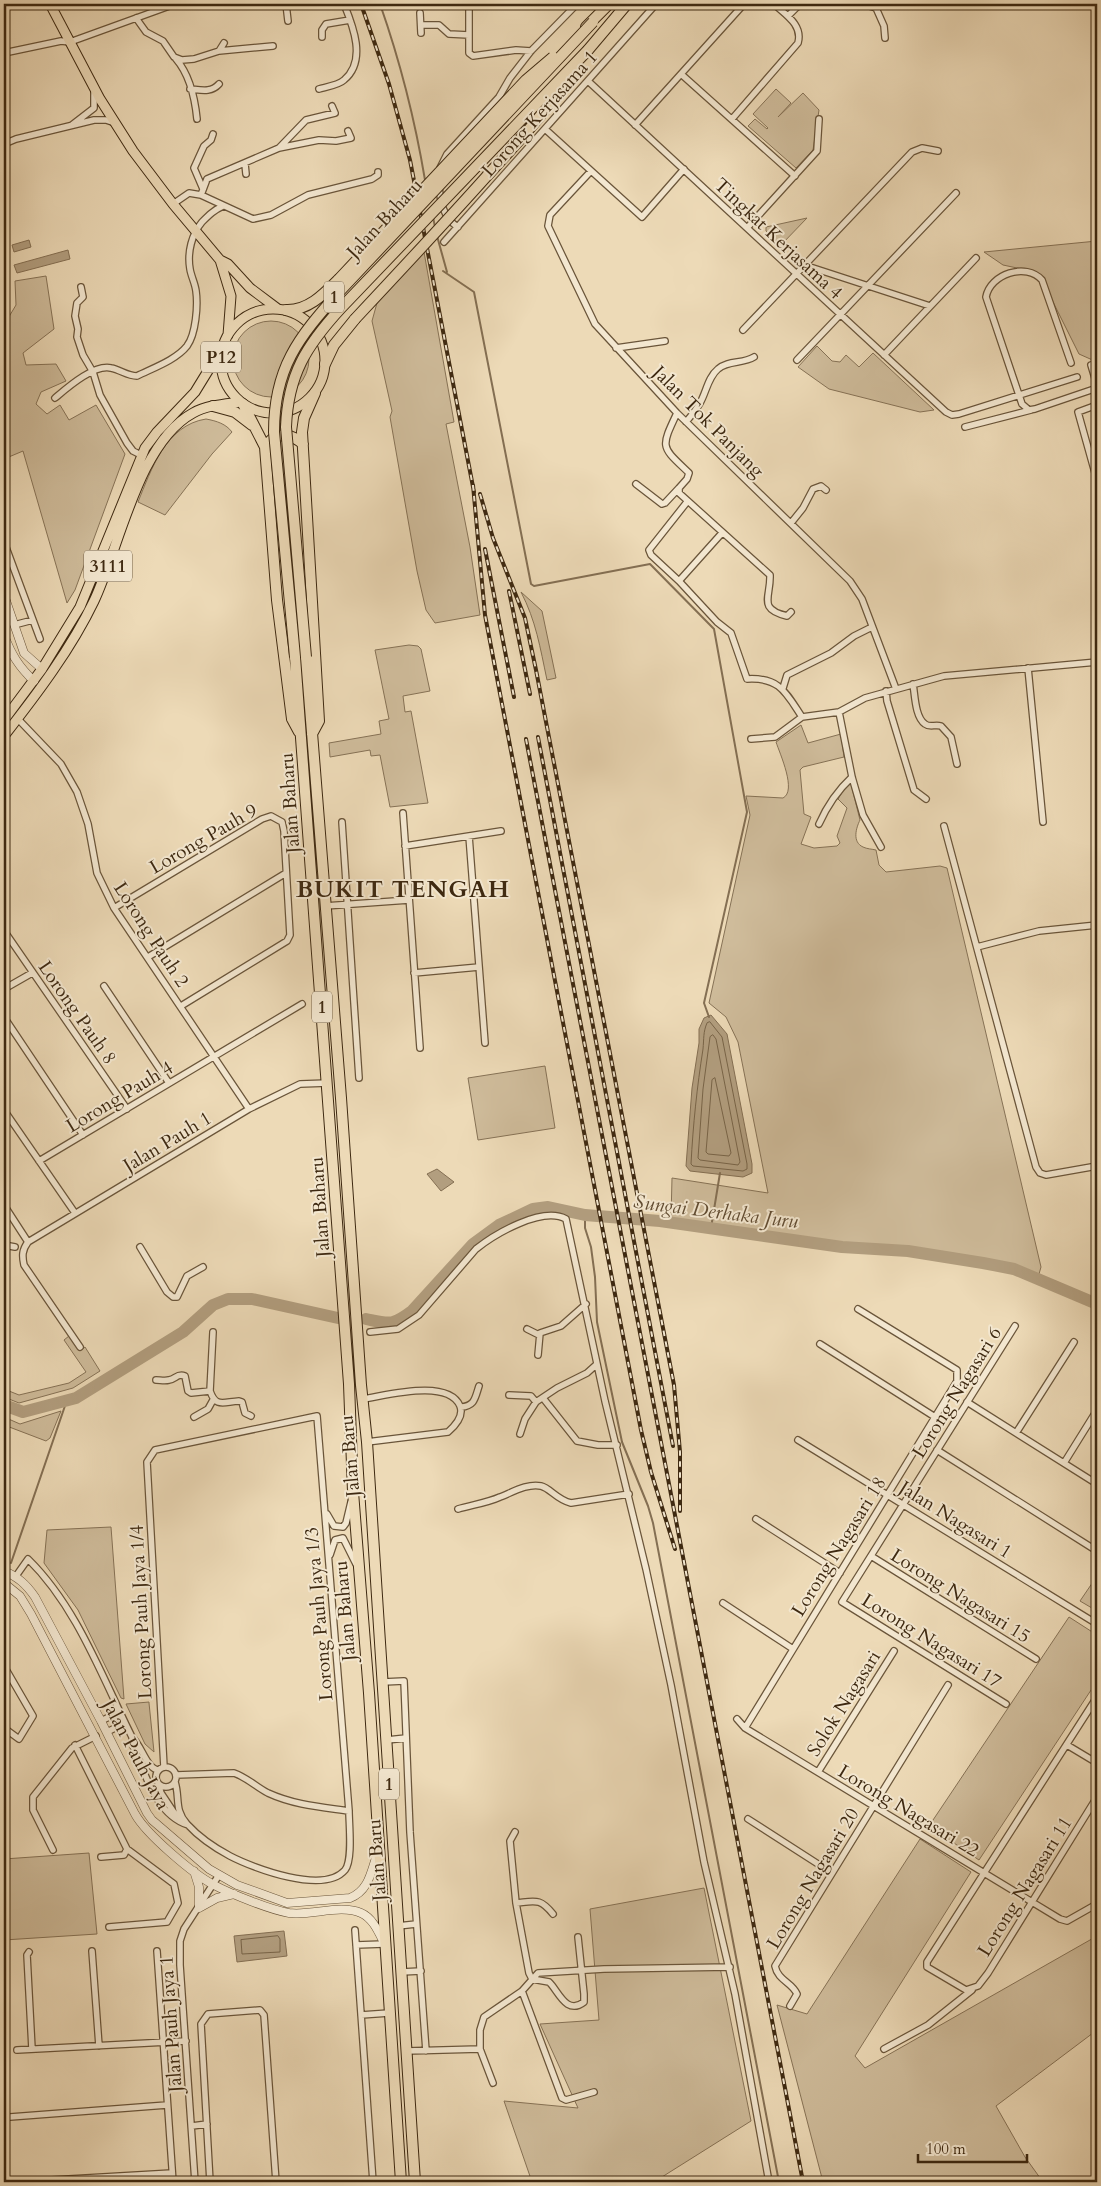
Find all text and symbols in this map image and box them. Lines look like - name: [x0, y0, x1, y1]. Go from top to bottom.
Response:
- street label: Lorong Kerjasama 1: [476, 45, 604, 183]
- street label: Tingkat Kerjasama 4: [708, 172, 849, 305]
- street label: Jalan Baharu: [339, 173, 429, 267]
- road number: 1: [324, 282, 344, 312]
- road number: P12: [201, 342, 241, 372]
- street label: Jalan Tok Panjang: [645, 358, 770, 484]
- road number: 3111: [84, 550, 132, 582]
- street label: Jalan Baharu: [274, 752, 307, 857]
- street label: Lorong Pauh 9: [145, 797, 262, 880]
- district label: BUKIT TENGAH: [296, 873, 510, 906]
- street label: Lorong Pauh 2: [107, 877, 195, 992]
- street label: Lorong Pauh 8: [32, 956, 122, 1069]
- road number: 1: [312, 992, 332, 1022]
- street label: Lorong Pauh 4: [61, 1055, 178, 1139]
- street label: Jalan Pauh 1: [116, 1105, 217, 1180]
- street label: Jalan Baharu: [304, 1156, 337, 1261]
- water label: Sungai Derhaka Juru: [632, 1188, 800, 1235]
- street label: Lorong Nagasari 6: [906, 1322, 1008, 1463]
- street label: Jalan Baru: [333, 1414, 367, 1501]
- street label: Lorong Nagasari 18: [785, 1472, 892, 1621]
- street label: Jalan Nagasari 1: [892, 1473, 1017, 1565]
- street label: Lorong Pauh Jaya 1/4: [123, 1524, 159, 1700]
- street label: Lorong Pauh Jaya 1/3: [298, 1526, 340, 1702]
- street label: Lorong Nagasari 15: [886, 1542, 1035, 1649]
- street label: Jalan Baharu: [328, 1560, 363, 1665]
- street label: Lorong Nagasari 17: [857, 1587, 1007, 1694]
- street label: Solok Nagasari: [801, 1646, 887, 1761]
- street label: Jalan Pauh Jaya: [95, 1692, 176, 1814]
- street label: Lorong Nagasari 22: [833, 1758, 984, 1863]
- road number: 1: [379, 1768, 399, 1800]
- street label: Lorong Nagasari 20: [760, 1803, 865, 1954]
- street label: Lorong Nagasari 11: [971, 1812, 1078, 1961]
- street label: Jalan Baru: [361, 1818, 393, 1905]
- street label: Jalan Pauh Jaya 1: [153, 1955, 189, 2096]
- scale bar: [918, 2131, 1027, 2163]
- text: 100 m: [926, 2139, 966, 2159]

